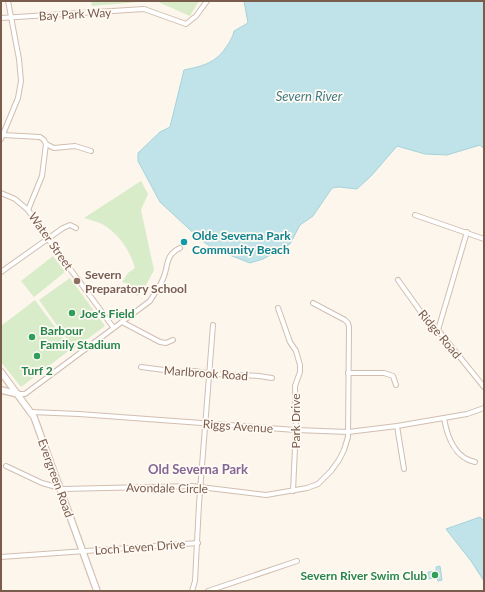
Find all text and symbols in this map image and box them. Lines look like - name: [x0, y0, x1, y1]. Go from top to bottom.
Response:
- street label: Bay Park Way: [38, 5, 112, 23]
- water label: Severn River: [276, 88, 343, 104]
- street label: Water Street: [26, 209, 77, 273]
- place label: Olde Severna Park Community Beach: [192, 228, 291, 257]
- marker: Olde Severna Park Community Beach: [179, 237, 189, 247]
- place label: Severn Preparatory School: [85, 267, 187, 296]
- marker: Severn Preparatory School: [72, 276, 82, 286]
- place label: Joe's Field: [80, 306, 135, 321]
- street label: Ridge Road: [415, 307, 465, 361]
- marker: Joe's Field: [67, 308, 77, 318]
- place label: Barbour Family Stadium: [40, 323, 121, 352]
- marker: Barbour Family Stadium: [27, 332, 37, 342]
- marker: Turf 2: [32, 351, 42, 361]
- place label: Turf 2: [21, 363, 53, 378]
- street label: Marlbrook Road: [163, 363, 249, 383]
- street label: Park Drive: [288, 393, 303, 449]
- street label: Riggs Avenue: [202, 416, 274, 436]
- street label: Evergreen Road: [35, 437, 77, 519]
- district label: Old Severna Park: [148, 461, 248, 477]
- street label: Avondale Circle: [126, 480, 208, 496]
- street label: Loch Leven Drive: [94, 536, 186, 558]
- place label: Severn River Swim Club: [301, 568, 427, 583]
- marker: Severn River Swim Club: [430, 570, 440, 580]

